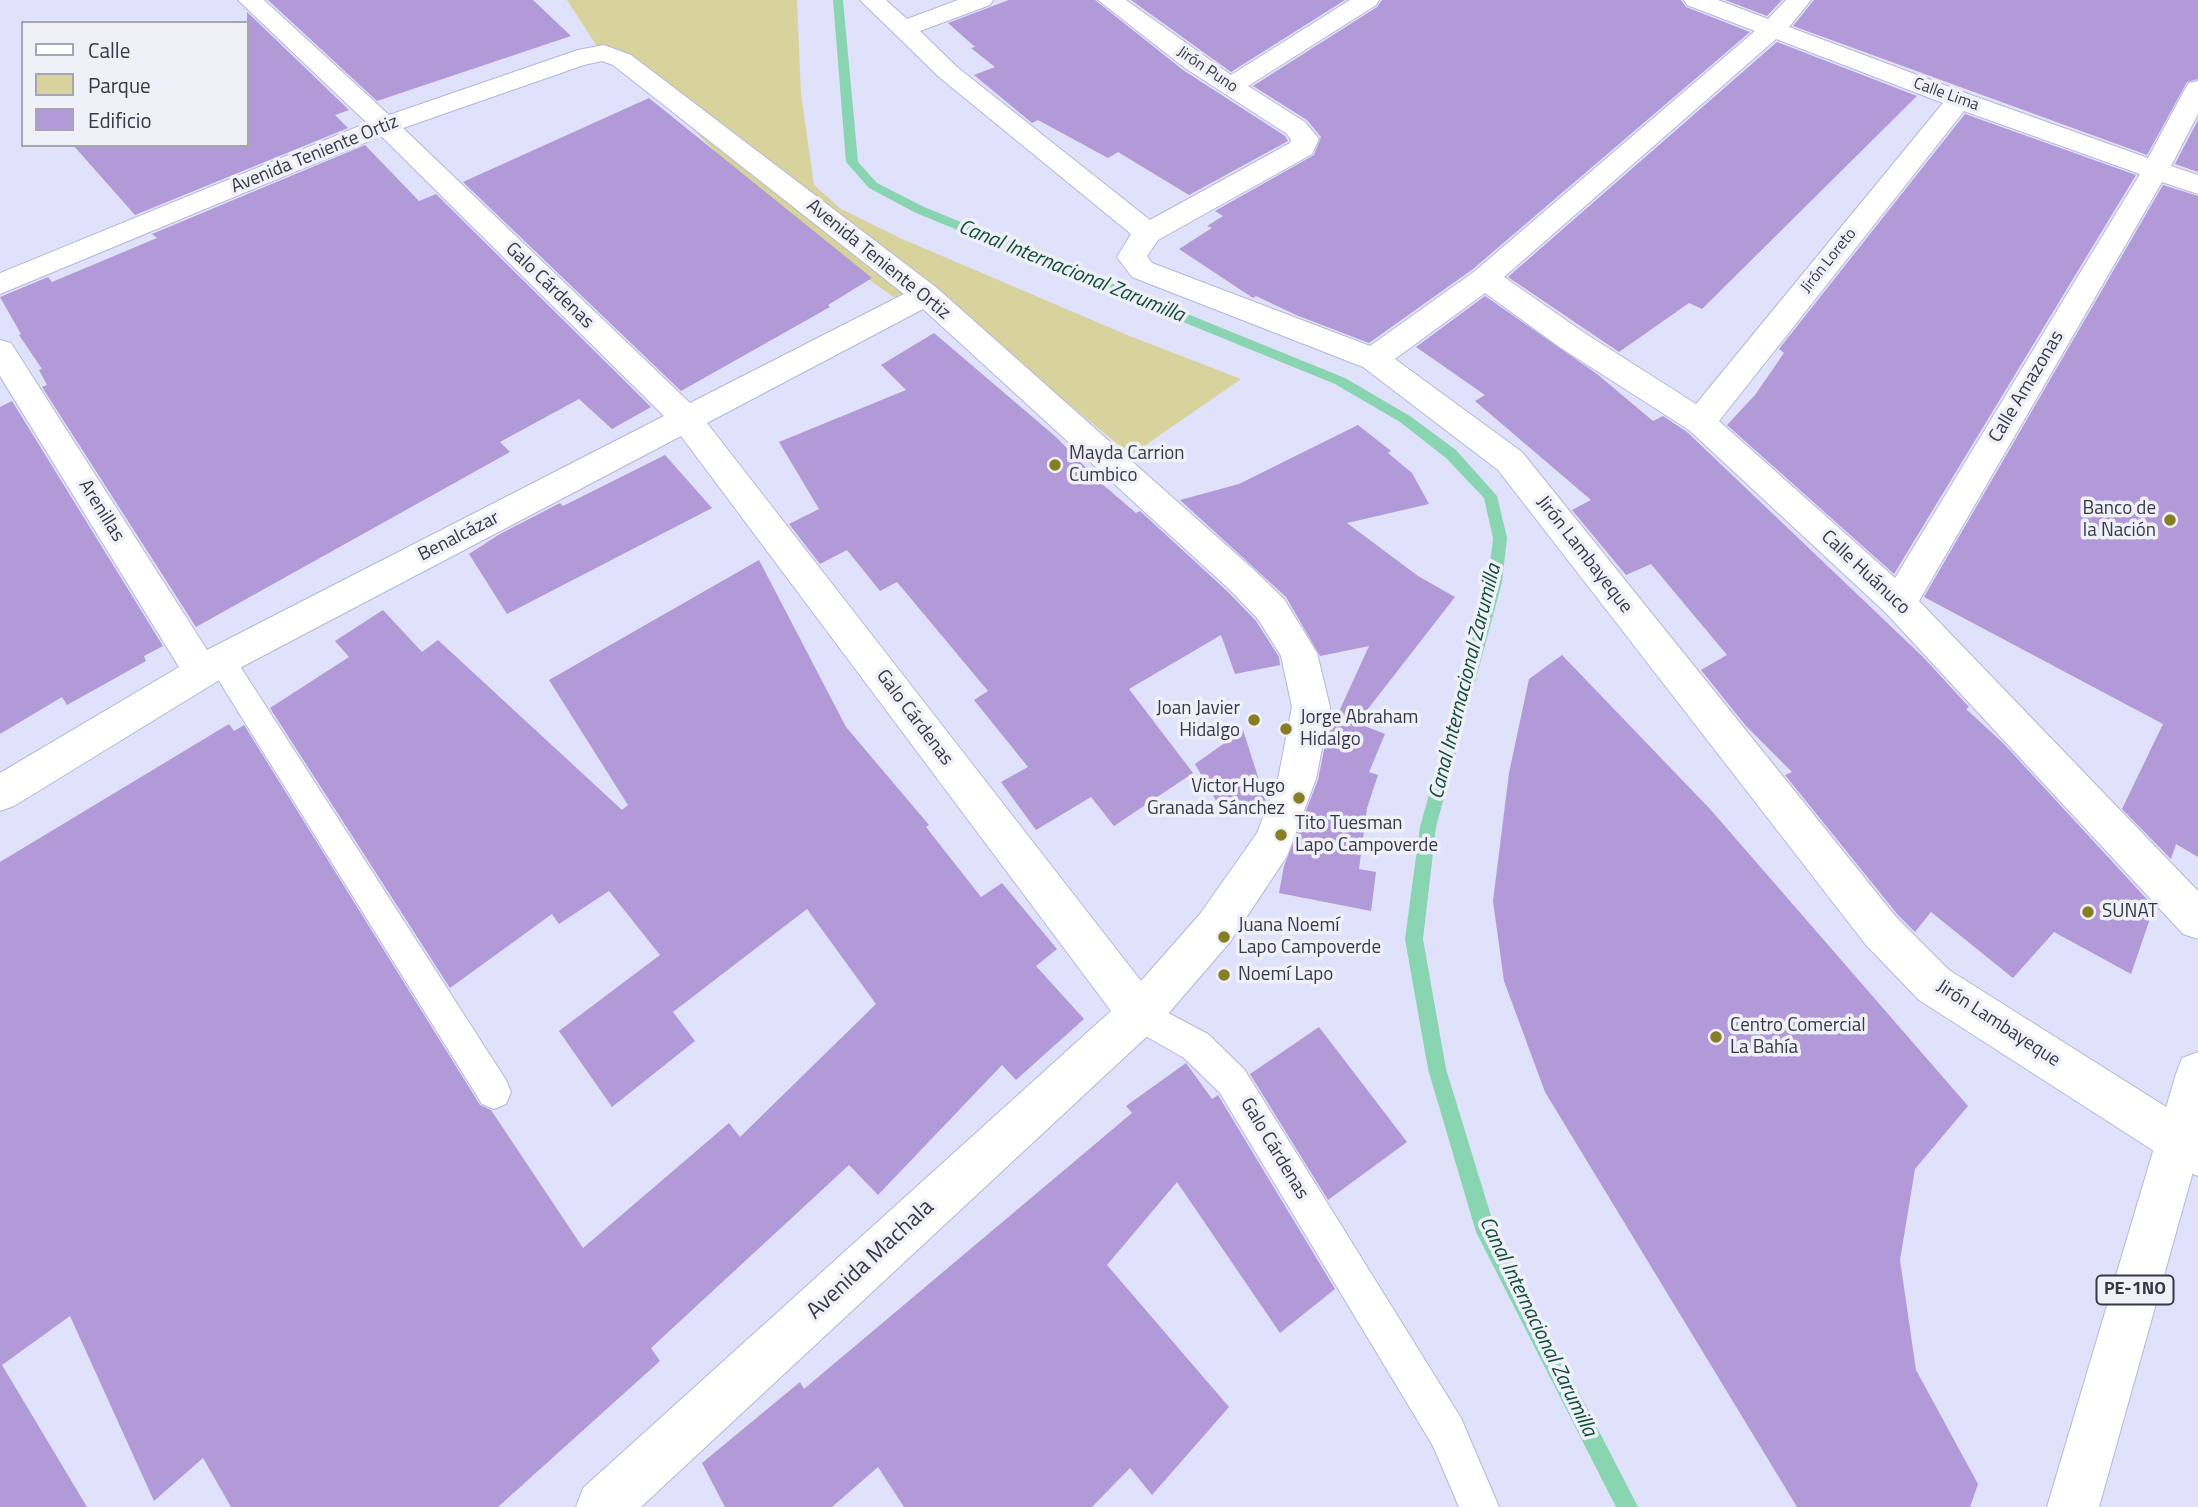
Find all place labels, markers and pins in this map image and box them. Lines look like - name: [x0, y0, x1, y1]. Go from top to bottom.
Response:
- place label: Mayda Carrion Cumbico: [1069, 443, 1185, 487]
- marker: Mayda Carrion Cumbico: [1047, 457, 1063, 473]
- place label: Banco de la Nación: [2083, 498, 2156, 542]
- marker: Banco de la Nación: [2162, 512, 2178, 528]
- place label: Joan Javier Hidalgo: [1156, 698, 1240, 742]
- place label: Jorge Abraham Hidalgo: [1300, 707, 1418, 751]
- marker: Joan Javier Hidalgo: [1246, 712, 1262, 728]
- marker: Jorge Abraham Hidalgo: [1278, 721, 1294, 737]
- place label: Victor Hugo Granada Sánchez: [1147, 776, 1285, 820]
- marker: Victor Hugo Granada Sánchez: [1291, 790, 1307, 806]
- place label: Tito Tuesman Lapo Campoverde: [1295, 813, 1438, 857]
- marker: Tito Tuesman Lapo Campoverde: [1273, 827, 1289, 843]
- place label: SUNAT: [2102, 901, 2158, 923]
- marker: SUNAT: [2080, 904, 2096, 920]
- place label: Juana Noemí Lapo Campoverde: [1238, 915, 1381, 959]
- marker: Juana Noemí Lapo Campoverde: [1216, 929, 1232, 945]
- place label: Noemí Lapo: [1238, 964, 1333, 986]
- marker: Noemí Lapo: [1216, 967, 1232, 983]
- place label: Centro Comercial La Bahía: [1730, 1015, 1866, 1059]
- marker: Centro Comercial La Bahía: [1708, 1029, 1724, 1045]

